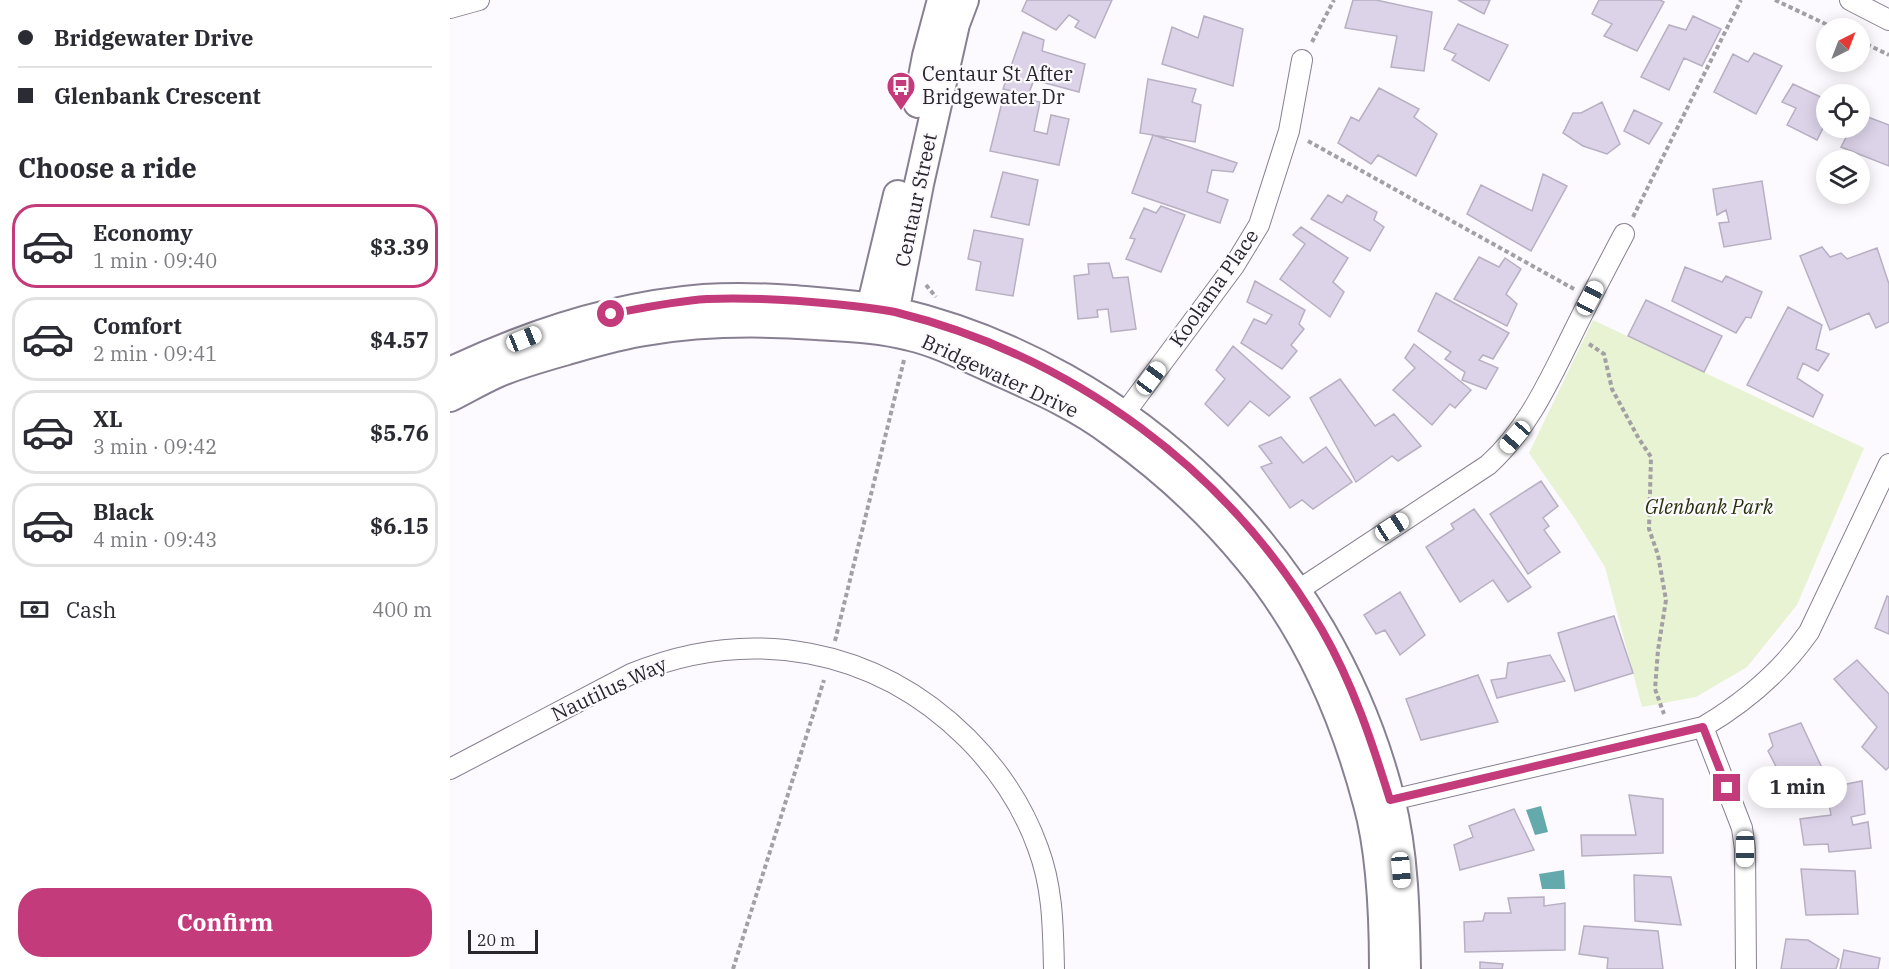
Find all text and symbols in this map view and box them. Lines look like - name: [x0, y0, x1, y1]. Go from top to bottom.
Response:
- north arrow: [1816, 18, 1870, 72]
- map controls: [1816, 18, 1870, 204]
- text: Bridgewater Drive: [54, 23, 253, 52]
- place label: Centaur St After Bridgewater Dr: [922, 60, 1073, 110]
- bus stop icon: Centaur St After Bridgewater Dr: [885, 70, 917, 112]
- text: Glenbank Crescent: [54, 81, 261, 110]
- button: locate: [1816, 84, 1870, 138]
- street label: Centaur Street: [888, 130, 943, 269]
- text: Choose a ride: [18, 150, 197, 185]
- button: layers: [1816, 150, 1870, 204]
- text: Economy: [93, 218, 193, 247]
- icon: car: [21, 219, 75, 273]
- street label: Koolama Place: [1163, 223, 1264, 352]
- text: $3.39: [370, 232, 429, 261]
- text: 1 min · 09:40: [93, 247, 217, 274]
- car: [1574, 278, 1606, 318]
- route start: [597, 300, 624, 327]
- text: Comfort: [93, 311, 182, 340]
- icon: car: [21, 312, 75, 366]
- car: [504, 324, 544, 354]
- text: $4.57: [370, 325, 429, 354]
- street label: Bridgewater Drive: [917, 327, 1083, 424]
- text: 2 min · 09:41: [93, 340, 217, 367]
- car: [1133, 358, 1169, 398]
- text: XL: [93, 404, 123, 433]
- icon: car: [21, 405, 75, 459]
- text: $5.76: [370, 418, 429, 447]
- car: [1496, 418, 1534, 456]
- text: 3 min · 09:42: [93, 433, 217, 460]
- park label: Glenbank Park: [1645, 493, 1774, 520]
- text: Black: [93, 497, 154, 526]
- icon: car: [21, 498, 75, 552]
- car: [1372, 510, 1412, 544]
- text: $6.15: [370, 511, 429, 540]
- text: 4 min · 09:43: [93, 526, 217, 553]
- icon: cash: [18, 593, 51, 626]
- text: Cash: [66, 595, 117, 624]
- text: 400 m: [372, 596, 432, 623]
- street label: Nautilus Way: [547, 650, 671, 727]
- callout: 1 min: [1748, 767, 1847, 809]
- text: 1 min: [1770, 773, 1826, 800]
- route end: [1713, 774, 1740, 801]
- car: [1736, 831, 1754, 867]
- car: [1390, 851, 1412, 889]
- button: Confirm: [18, 888, 432, 957]
- scale bar: [468, 927, 538, 954]
- text: 20 m: [477, 930, 515, 950]

